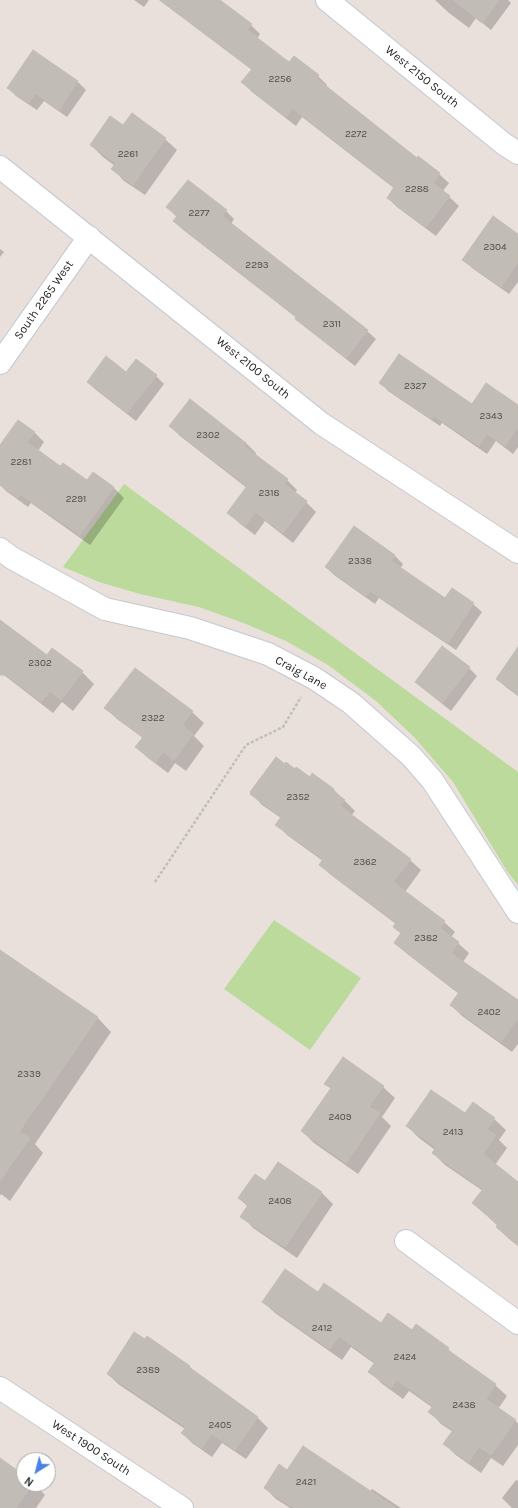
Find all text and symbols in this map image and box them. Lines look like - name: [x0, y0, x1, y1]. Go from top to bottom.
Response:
- street label: West 2150 South: [382, 43, 462, 111]
- house number: 2256: [269, 73, 291, 85]
- house number: 2272: [345, 128, 367, 140]
- house number: 2261: [118, 148, 138, 160]
- house number: 2288: [405, 183, 429, 195]
- house number: 2277: [189, 207, 209, 219]
- house number: 2304: [483, 241, 507, 253]
- street label: South 2265 West: [11, 258, 77, 342]
- house number: 2293: [245, 259, 269, 271]
- house number: 2311: [323, 318, 341, 330]
- street label: West 2100 South: [213, 334, 293, 402]
- house number: 2327: [404, 380, 426, 392]
- house number: 2343: [479, 410, 503, 422]
- house number: 2302: [196, 429, 220, 441]
- house number: 2281: [10, 456, 32, 468]
- house number: 2318: [258, 487, 280, 499]
- house number: 2291: [66, 493, 86, 505]
- house number: 2338: [348, 555, 372, 567]
- street label: Craig Lane: [273, 653, 329, 693]
- house number: 2302: [28, 657, 52, 669]
- house number: 2322: [141, 712, 165, 724]
- house number: 2352: [286, 791, 310, 803]
- house number: 2362: [353, 856, 377, 868]
- house number: 2382: [414, 932, 438, 944]
- house number: 2402: [477, 1006, 501, 1018]
- house number: 2339: [17, 1068, 41, 1080]
- house number: 2409: [328, 1111, 352, 1123]
- house number: 2413: [443, 1126, 463, 1138]
- house number: 2408: [268, 1195, 292, 1207]
- house number: 2412: [312, 1322, 332, 1334]
- house number: 2424: [394, 1351, 416, 1363]
- house number: 2389: [136, 1364, 160, 1376]
- house number: 2438: [452, 1399, 476, 1411]
- street label: West 1900 South: [49, 1417, 133, 1479]
- house number: 2405: [209, 1419, 231, 1431]
- north arrow: [16, 1452, 56, 1492]
- text: N: [22, 1474, 36, 1489]
- house number: 2421: [296, 1476, 316, 1488]

